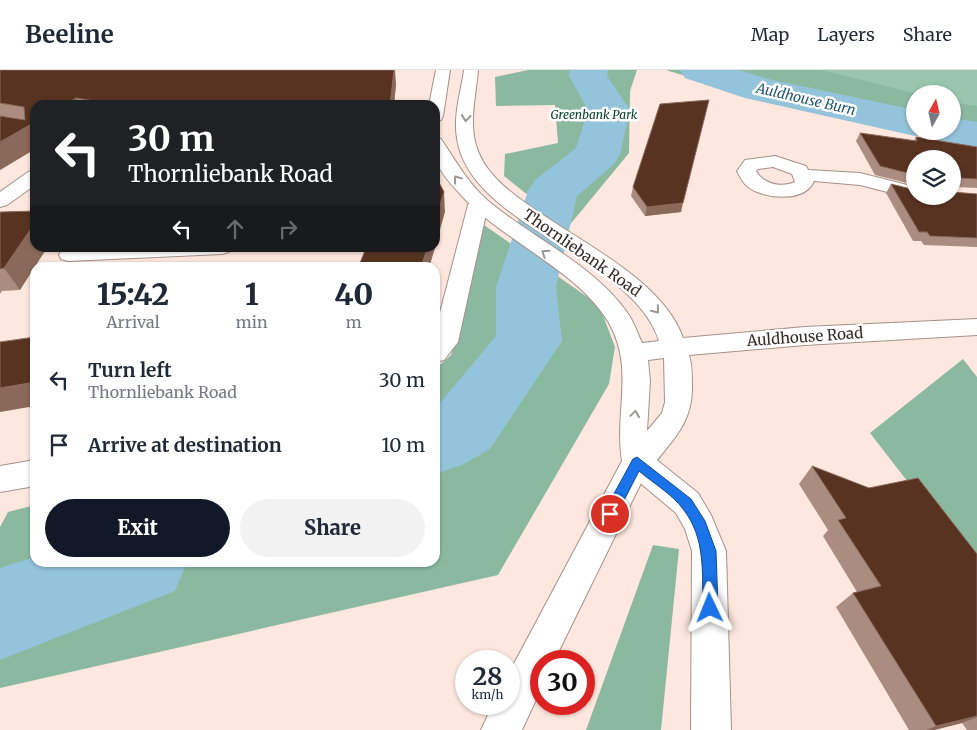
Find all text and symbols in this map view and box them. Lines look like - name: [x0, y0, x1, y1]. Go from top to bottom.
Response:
- text: Beeline: [25, 19, 114, 50]
- text: Map: [751, 23, 789, 46]
- text: Layers: [817, 23, 875, 46]
- text: Share: [903, 23, 952, 46]
- water label: Auldhouse Burn: [754, 79, 857, 119]
- north arrow: [906, 85, 961, 140]
- map controls: [906, 85, 961, 205]
- park label: Greenbank Park: [551, 107, 638, 122]
- one-way arrow: [461, 115, 472, 123]
- text: 30 m: [128, 117, 214, 161]
- icon: left: [45, 120, 110, 185]
- button: layers: [906, 150, 961, 205]
- text: Thornliebank Road: [128, 160, 333, 188]
- one-way arrow: [454, 176, 462, 185]
- street label: Thornliebank Road: [520, 205, 645, 300]
- icon: left: [168, 215, 196, 243]
- icon: ahead: [221, 215, 249, 243]
- icon: right: [274, 215, 302, 243]
- one-way arrow: [542, 250, 551, 259]
- text: 15:42: [97, 275, 169, 313]
- text: 1: [245, 275, 259, 313]
- text: 40: [334, 275, 373, 313]
- one-way arrow: [650, 304, 658, 313]
- text: Arrival: [106, 312, 160, 332]
- text: min: [236, 312, 268, 332]
- text: m: [346, 312, 362, 332]
- street label: Auldhouse Road: [745, 323, 864, 350]
- text: Turn left: [88, 358, 172, 382]
- icon: left: [45, 366, 73, 394]
- text: 30 m: [379, 368, 425, 392]
- text: Thornliebank Road: [88, 382, 237, 402]
- one-way arrow: [629, 410, 640, 418]
- icon: arrive: [45, 431, 73, 459]
- text: Arrive at destination: [88, 433, 282, 457]
- text: 10 m: [382, 433, 425, 457]
- pin: [589, 493, 631, 535]
- button: Exit: [45, 499, 230, 557]
- button: Share: [240, 499, 425, 557]
- icon: arrive: [596, 500, 624, 528]
- position arrow: [683, 581, 735, 633]
- speed limit sign: 30: [530, 650, 595, 715]
- text: 28: [472, 660, 503, 692]
- text: km/h: [472, 687, 503, 702]

